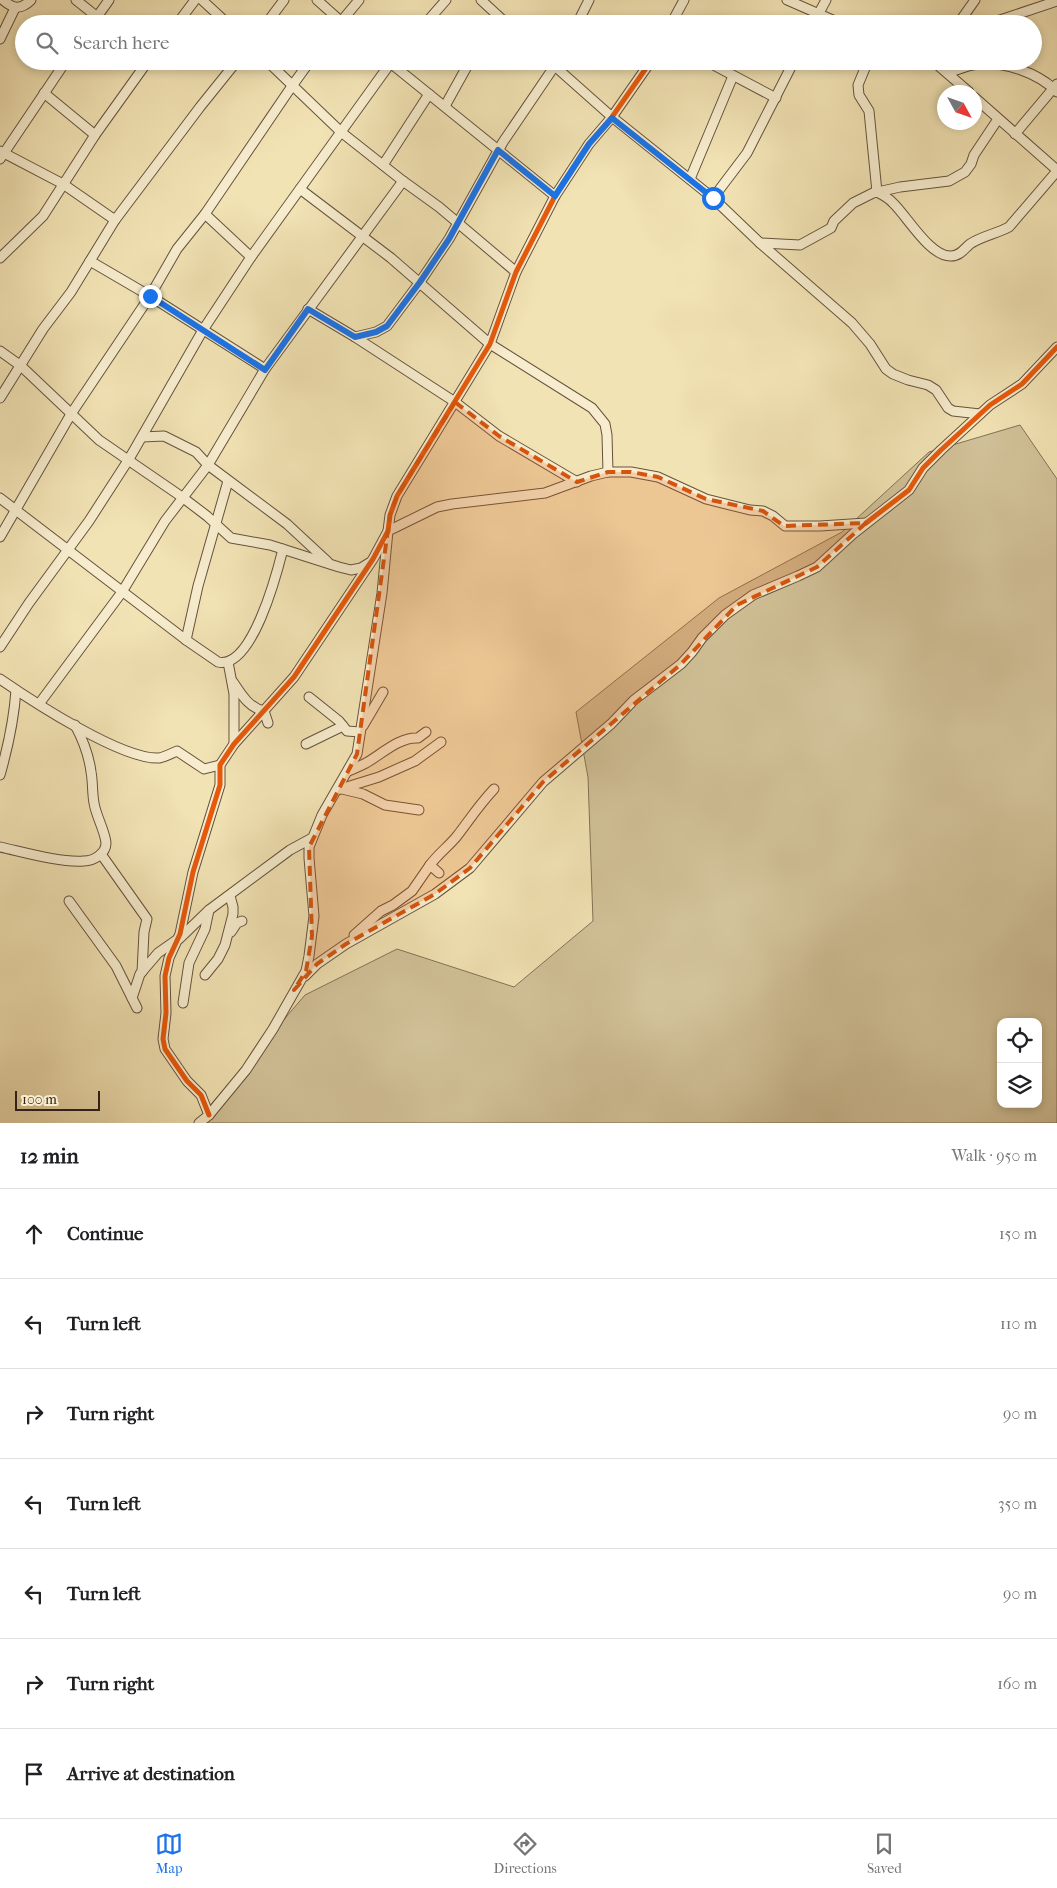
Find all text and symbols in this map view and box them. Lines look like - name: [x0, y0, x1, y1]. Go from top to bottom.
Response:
- search box: [15, 15, 1042, 70]
- icon: search: [33, 29, 61, 57]
- text: Search here: [73, 32, 169, 54]
- north arrow: [937, 85, 982, 130]
- route start: [702, 187, 725, 210]
- route end: [139, 285, 162, 308]
- map controls: [997, 1018, 1042, 1108]
- button: locate: [997, 1018, 1042, 1063]
- button: layers: [997, 1063, 1042, 1108]
- scale bar: [15, 1088, 100, 1111]
- text: 100 m: [22, 1091, 57, 1108]
- text: 12 min: [20, 1144, 79, 1168]
- text: Walk · 950 m: [951, 1146, 1037, 1165]
- icon: ahead: [20, 1220, 48, 1248]
- text: Continue: [67, 1223, 143, 1245]
- text: 150 m: [999, 1224, 1037, 1243]
- icon: left: [20, 1310, 48, 1338]
- text: Turn left: [67, 1313, 141, 1335]
- text: 110 m: [1000, 1314, 1037, 1333]
- icon: right: [20, 1400, 48, 1428]
- text: Turn right: [67, 1403, 154, 1425]
- text: 90 m: [1003, 1404, 1037, 1423]
- icon: left: [20, 1490, 48, 1518]
- text: Turn left: [67, 1493, 141, 1515]
- text: 350 m: [998, 1494, 1037, 1513]
- icon: left: [20, 1580, 48, 1608]
- text: Turn left: [67, 1583, 141, 1605]
- text: 90 m: [1003, 1584, 1037, 1603]
- icon: right: [20, 1670, 48, 1698]
- text: Turn right: [67, 1673, 154, 1695]
- text: 160 m: [997, 1674, 1037, 1693]
- icon: arrive: [20, 1760, 48, 1788]
- text: Arrive at destination: [67, 1763, 235, 1785]
- tab: Map: [155, 1830, 183, 1877]
- tab: Directions: [494, 1830, 557, 1877]
- tab: Saved: [867, 1830, 902, 1877]

